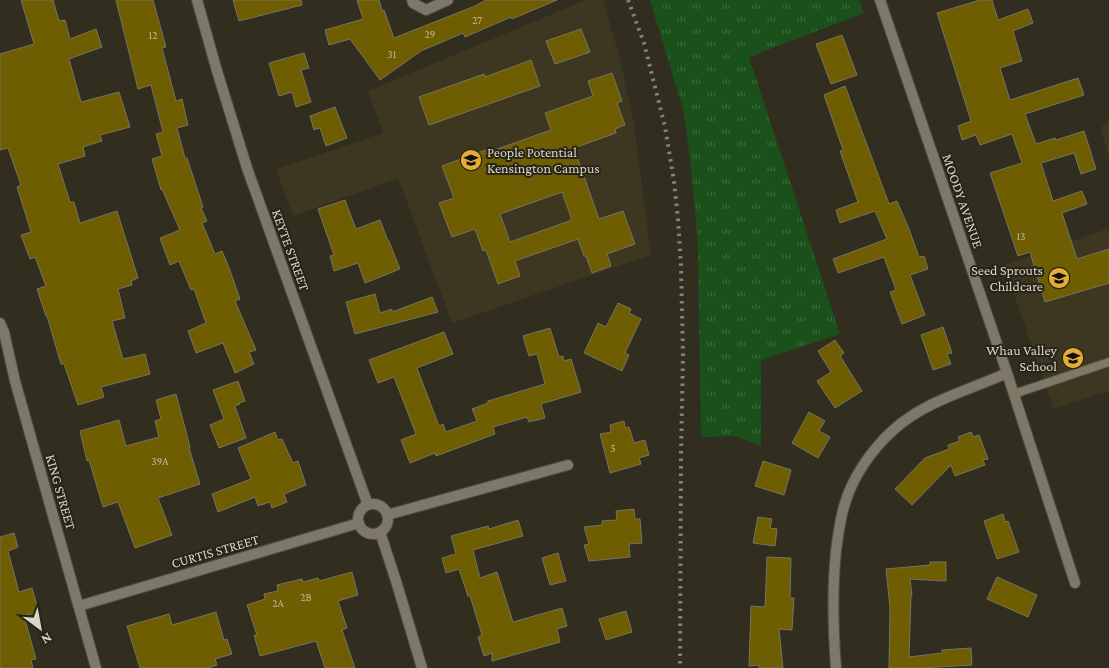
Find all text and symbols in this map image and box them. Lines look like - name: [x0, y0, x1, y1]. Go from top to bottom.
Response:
- house number: 27: [472, 14, 482, 26]
- house number: 29: [425, 28, 435, 40]
- house number: 12: [149, 29, 157, 41]
- house number: 31: [388, 48, 397, 60]
- place label: People Potential Kensington Campus: [487, 144, 600, 176]
- school or university icon: People Potential Kensington Campus: [459, 148, 483, 172]
- street label: MOODY AVENUE: [939, 152, 987, 251]
- street label: KEYTE STREET: [269, 207, 313, 293]
- house number: 13: [1017, 230, 1025, 242]
- place label: Seed Sprouts Childcare: [971, 262, 1043, 294]
- school or university icon: Seed Sprouts Childcare: [1047, 266, 1071, 290]
- place label: Whau Valley School: [986, 342, 1058, 374]
- school or university icon: Whau Valley School: [1061, 346, 1085, 370]
- house number: 5: [610, 442, 616, 454]
- street label: KING STREET: [43, 452, 79, 532]
- house number: 39A: [152, 455, 169, 467]
- street label: CURTIS STREET: [169, 531, 261, 571]
- house number: 2B: [300, 591, 312, 603]
- house number: 2A: [272, 597, 284, 609]
- north arrow: [15, 603, 65, 653]
- text: N: [38, 630, 55, 649]

